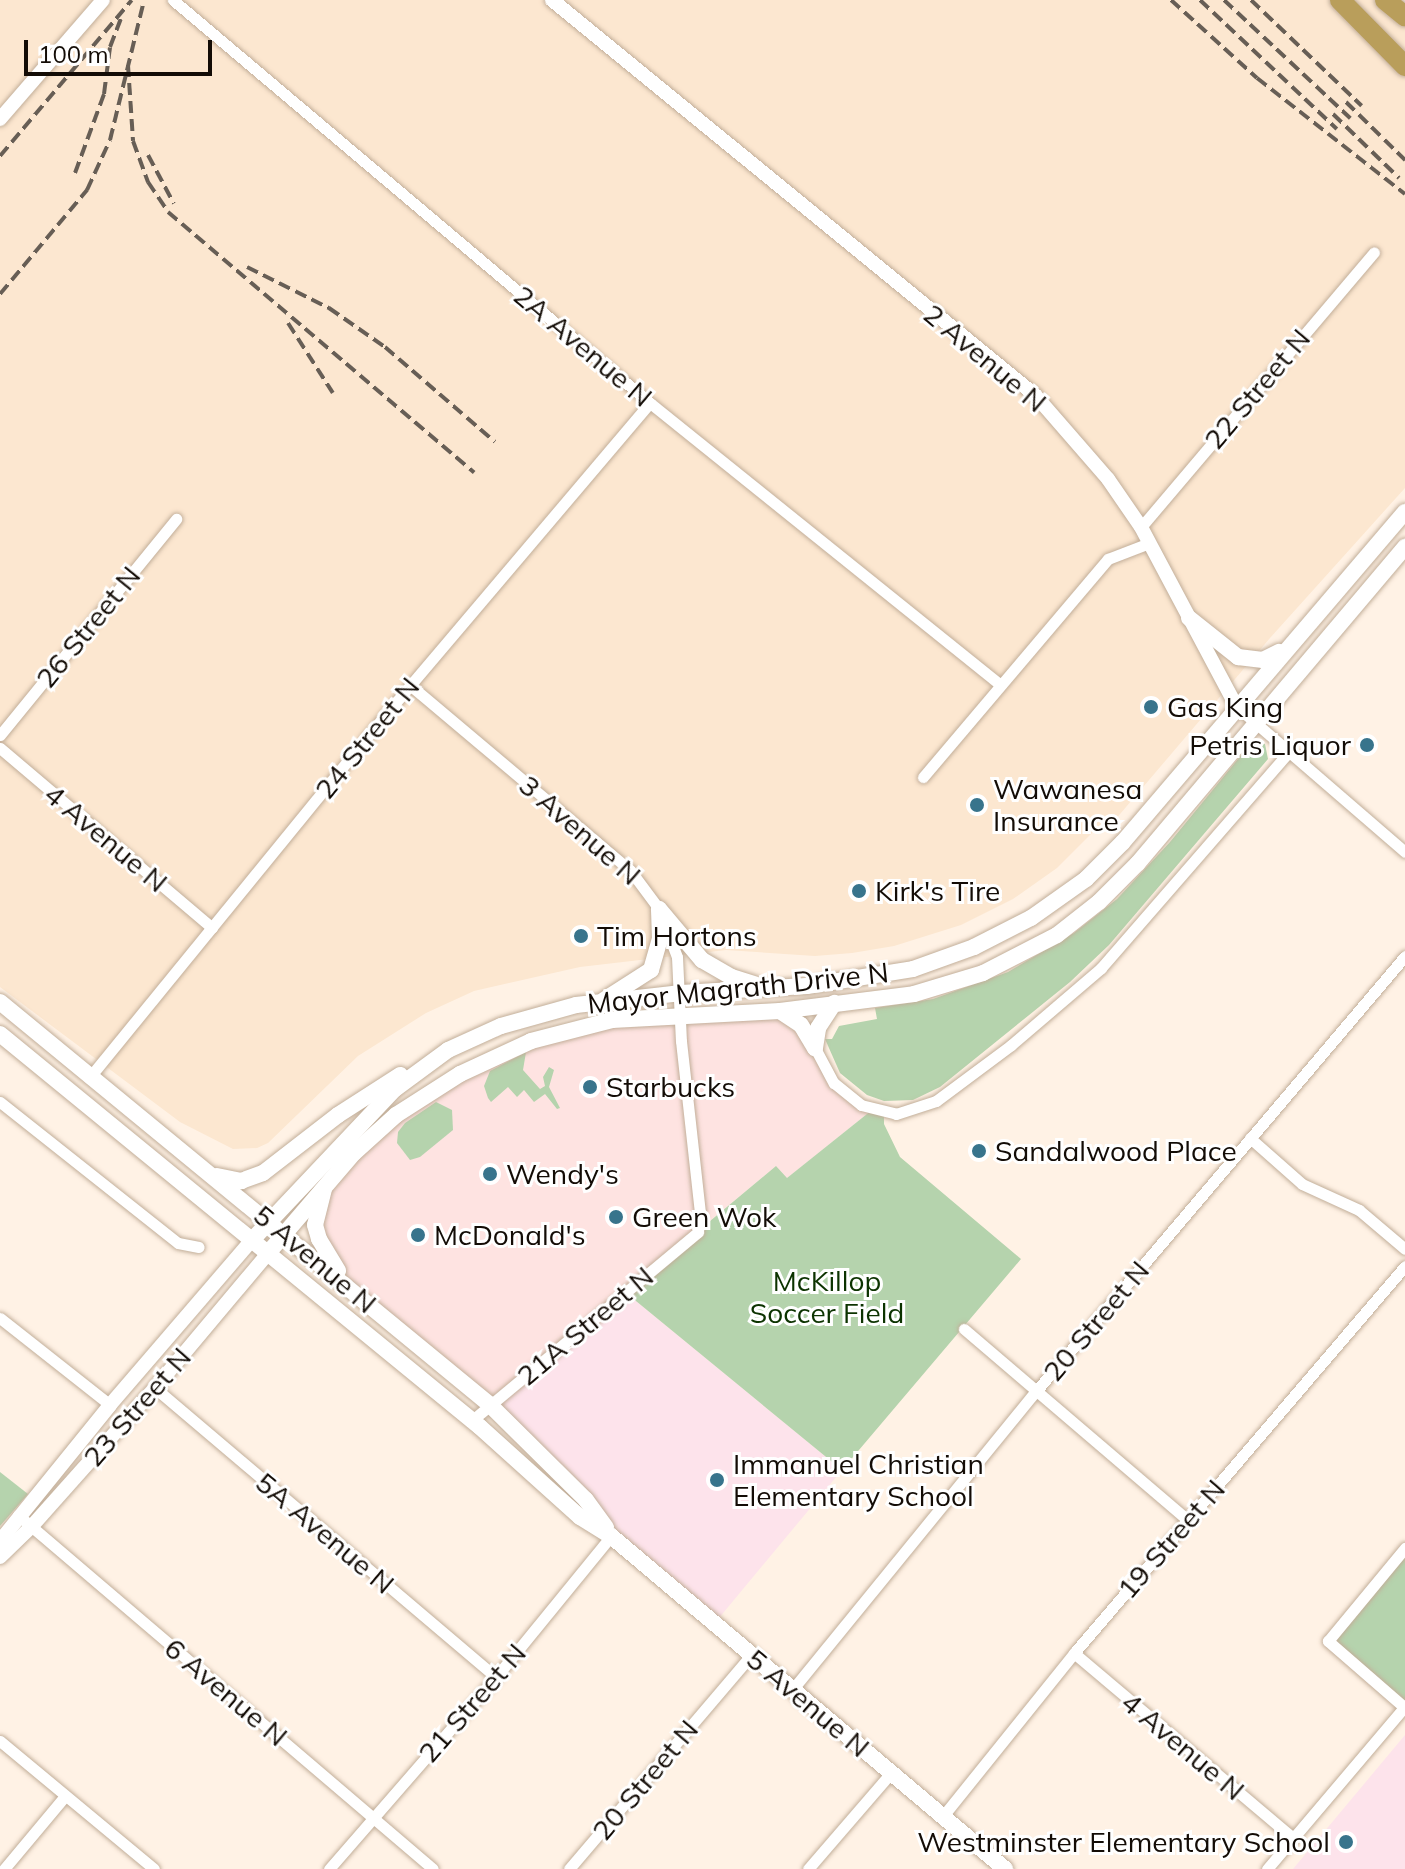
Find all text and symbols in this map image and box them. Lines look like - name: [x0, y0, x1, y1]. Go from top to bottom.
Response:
- scale bar: [28, 24, 216, 74]
- text: 100 m: [38, 39, 109, 69]
- street label: 2A Avenue N: [507, 278, 659, 414]
- street label: 2 Avenue N: [917, 297, 1053, 419]
- street label: 22 Street N: [1197, 322, 1317, 456]
- street label: 26 Street N: [29, 559, 147, 695]
- street label: 24 Street N: [308, 670, 426, 806]
- place label: Gas King: [1167, 690, 1283, 724]
- marker: Gas King: [1142, 698, 1160, 716]
- place label: Petris Liquor: [1189, 728, 1351, 762]
- marker: Petris Liquor: [1358, 736, 1376, 754]
- street label: 3 Avenue N: [512, 768, 648, 892]
- place label: Wawanesa Insurance: [993, 772, 1142, 838]
- street label: 4 Avenue N: [38, 777, 174, 899]
- marker: Wawanesa Insurance: [968, 796, 986, 814]
- place label: Kirk's Tire: [875, 874, 1000, 908]
- marker: Kirk's Tire: [850, 882, 868, 900]
- place label: Tim Hortons: [597, 919, 757, 953]
- marker: Tim Hortons: [572, 927, 590, 945]
- street label: Mayor Magrath Drive N: [586, 955, 890, 1021]
- place label: Starbucks: [606, 1070, 735, 1104]
- marker: Starbucks: [581, 1078, 599, 1096]
- place label: Sandalwood Place: [995, 1134, 1237, 1168]
- marker: Sandalwood Place: [970, 1142, 988, 1160]
- place label: Wendy's: [506, 1157, 619, 1191]
- marker: Wendy's: [481, 1165, 499, 1183]
- street label: 5 Avenue N: [247, 1198, 383, 1320]
- place label: Green Wok: [632, 1200, 777, 1234]
- marker: Green Wok: [607, 1208, 625, 1226]
- place label: McDonald's: [434, 1218, 586, 1252]
- marker: McDonald's: [409, 1226, 427, 1244]
- street label: 20 Street N: [1036, 1254, 1156, 1388]
- street label: 21A Street N: [510, 1259, 660, 1393]
- park label: McKillop Soccer Field: [750, 1264, 904, 1330]
- street label: 23 Street N: [76, 1341, 198, 1473]
- place label: Immanuel Christian Elementary School: [733, 1447, 984, 1513]
- street label: 5A Avenue N: [249, 1465, 401, 1601]
- marker: Immanuel Christian Elementary School: [708, 1471, 726, 1489]
- street label: 19 Street N: [1110, 1473, 1232, 1605]
- street label: 6 Avenue N: [158, 1631, 294, 1753]
- street label: 21 Street N: [411, 1637, 533, 1769]
- street label: 5 Avenue N: [740, 1642, 876, 1764]
- street label: 4 Avenue N: [1115, 1685, 1251, 1807]
- street label: 20 Street N: [585, 1713, 705, 1847]
- place label: Westminster Elementary School: [917, 1825, 1330, 1859]
- marker: Westminster Elementary School: [1337, 1833, 1355, 1851]

